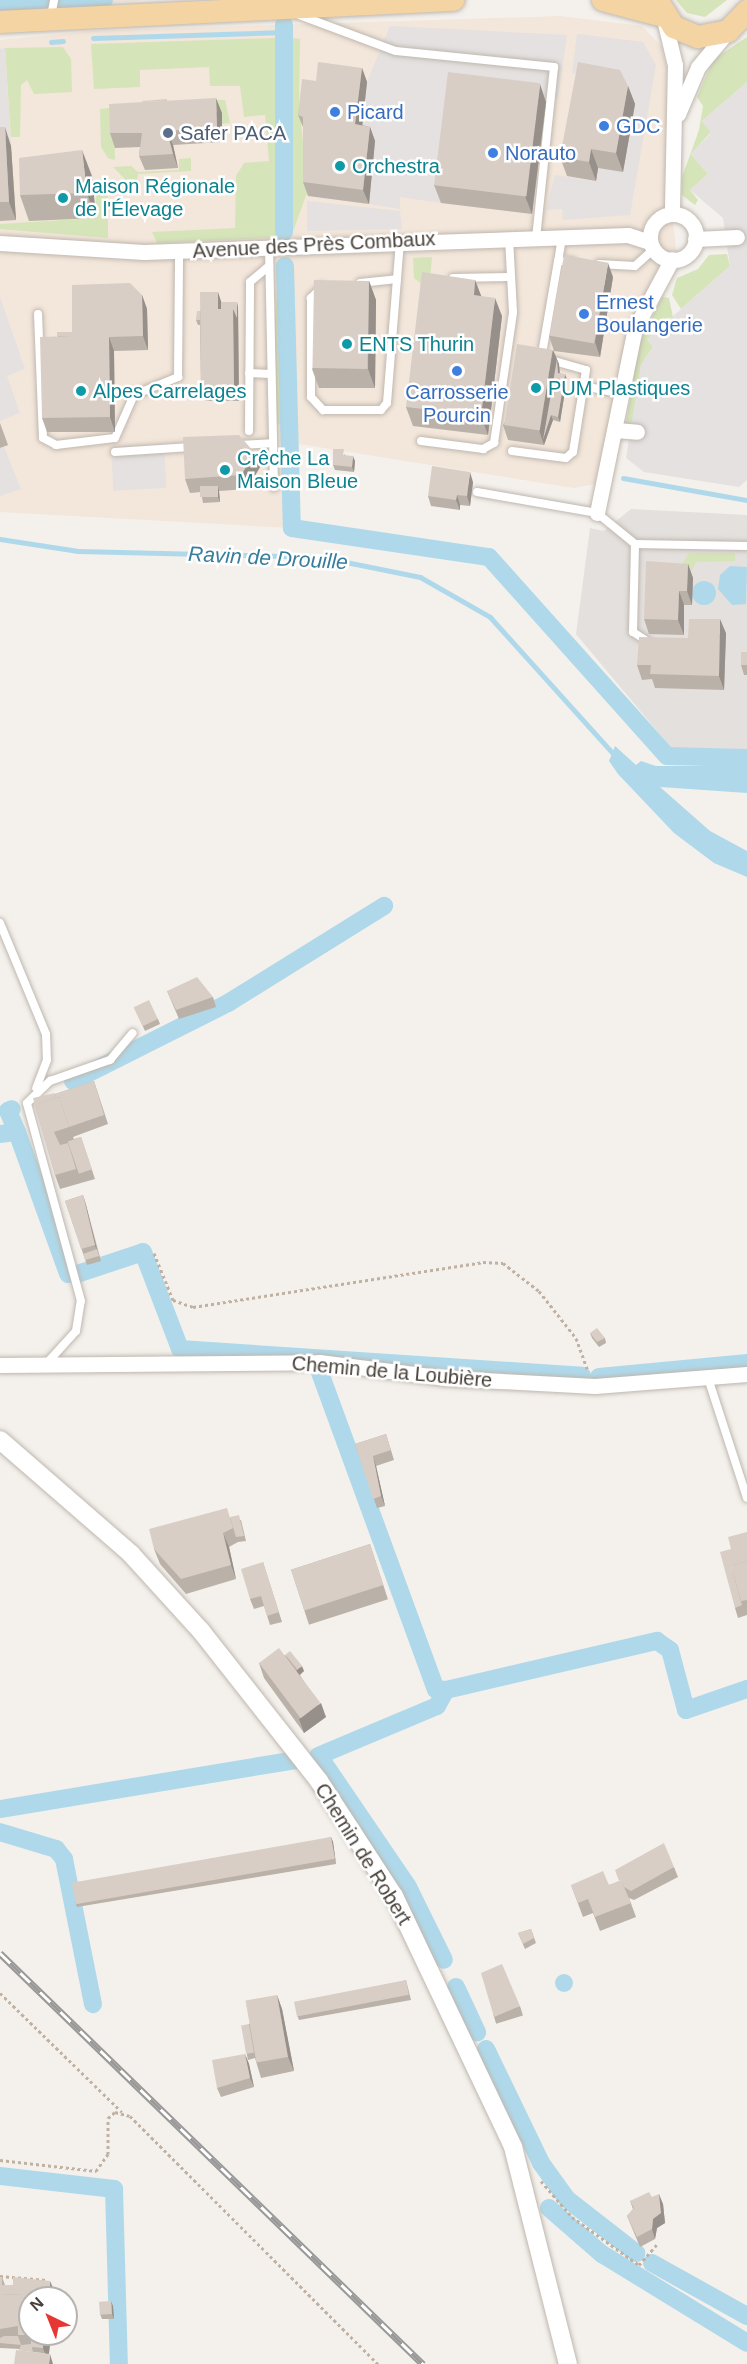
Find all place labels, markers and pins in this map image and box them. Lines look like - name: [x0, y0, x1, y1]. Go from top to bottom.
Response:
- place label: Picard: [347, 100, 404, 124]
- marker: Picard: [328, 105, 342, 119]
- place label: GDC: [616, 114, 660, 138]
- marker: GDC: [597, 119, 611, 133]
- place label: Safer PACA: [180, 121, 286, 145]
- marker: Safer PACA: [161, 126, 175, 140]
- place label: Norauto: [505, 141, 576, 165]
- marker: Norauto: [486, 146, 500, 160]
- place label: Orchestra: [352, 154, 440, 178]
- marker: Orchestra: [333, 159, 347, 173]
- place label: Maison Régionale de l'Élevage: [75, 174, 235, 221]
- marker: Maison Régionale de l'Élevage: [56, 191, 70, 205]
- place label: Ernest Boulangerie: [596, 290, 703, 337]
- marker: Ernest Boulangerie: [577, 307, 591, 321]
- place label: ENTS Thurin: [359, 332, 475, 356]
- marker: ENTS Thurin: [340, 337, 354, 351]
- marker: Carrosserie Pourcin: [450, 364, 464, 378]
- place label: PUM Plastiques: [548, 376, 690, 400]
- place label: Alpes Carrelages: [93, 379, 246, 403]
- place label: Carrosserie Pourcin: [405, 380, 509, 427]
- marker: PUM Plastiques: [529, 381, 543, 395]
- marker: Alpes Carrelages: [74, 384, 88, 398]
- place label: Crêche La Maison Bleue: [237, 446, 358, 493]
- marker: Crêche La Maison Bleue: [218, 463, 232, 477]

